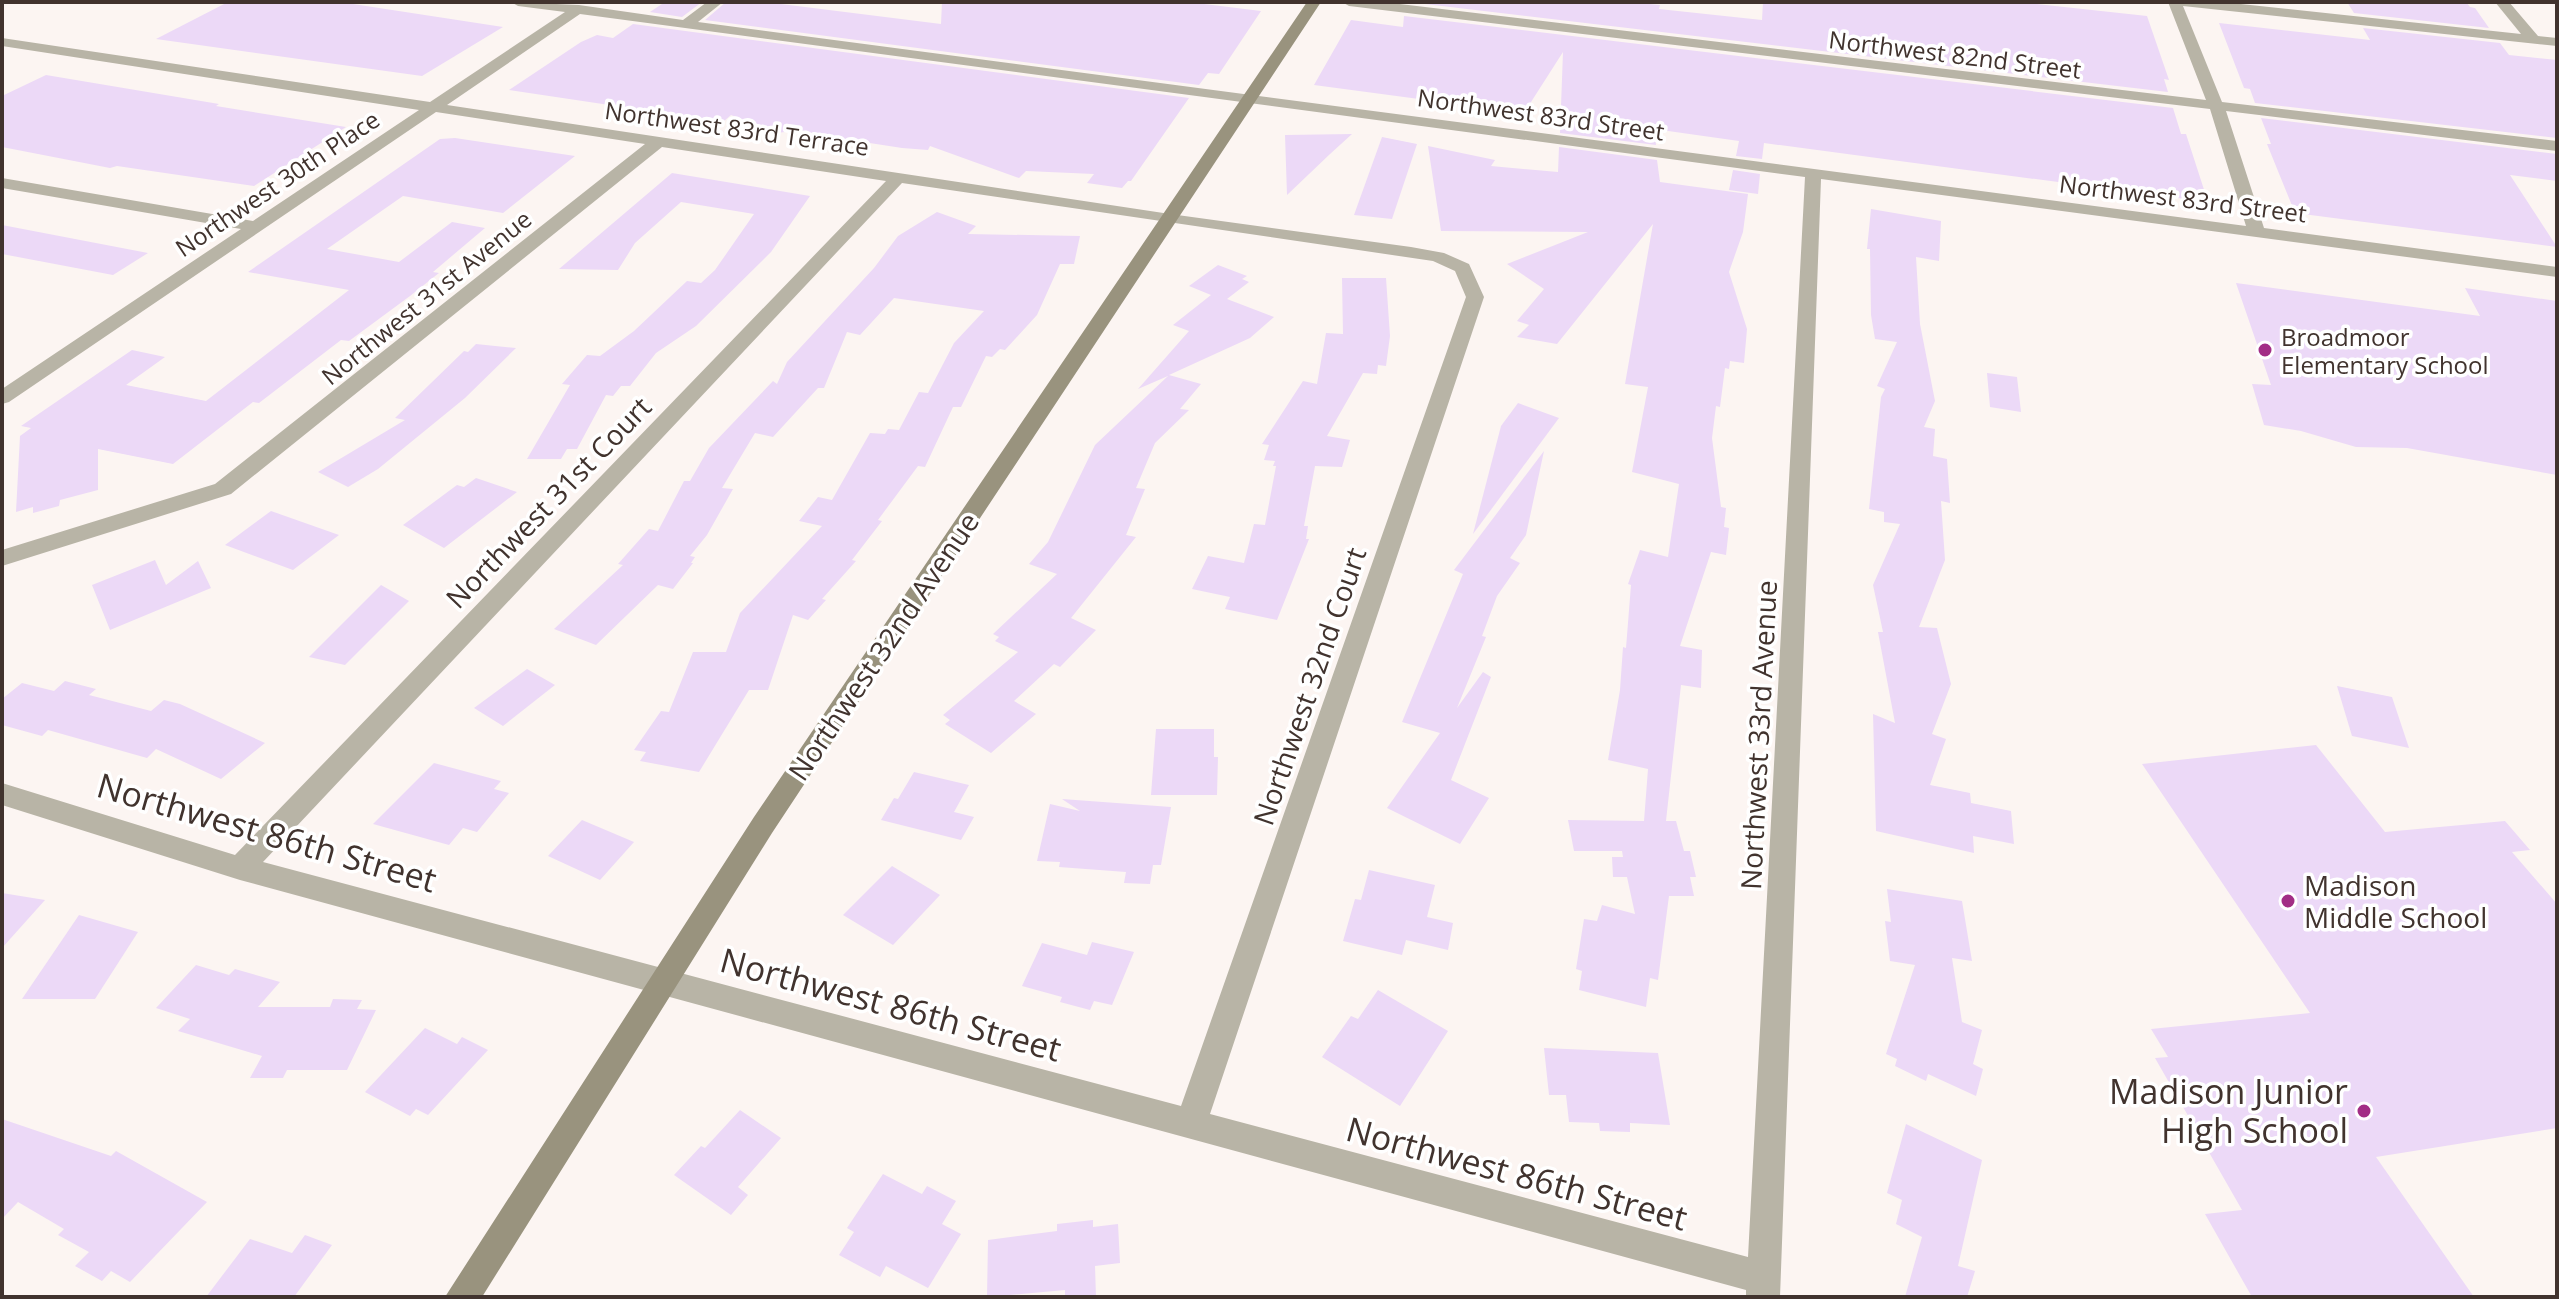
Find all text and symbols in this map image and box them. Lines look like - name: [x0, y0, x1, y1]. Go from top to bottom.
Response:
- street label: Northwest 82nd Street: [1827, 22, 2083, 86]
- street label: Northwest 83rd Street: [1415, 80, 1667, 148]
- street label: Northwest 83rd Terrace: [603, 93, 871, 163]
- street label: Northwest 30th Place: [168, 102, 386, 264]
- street label: Northwest 83rd Street: [2057, 166, 2309, 230]
- street label: Northwest 31st Avenue: [314, 202, 538, 392]
- place label: Broadmoor Elementary School: [2281, 320, 2489, 381]
- marker: Broadmoor Elementary School: [2256, 341, 2274, 359]
- street label: Northwest 31st Court: [437, 388, 659, 616]
- street label: Northwest 32nd Avenue: [779, 505, 987, 787]
- street label: Northwest 32nd Court: [1244, 542, 1374, 830]
- street label: Northwest 33rd Avenue: [1731, 579, 1785, 891]
- street label: Northwest 86th Street: [92, 761, 442, 903]
- place label: Madison Middle School: [2304, 866, 2487, 936]
- marker: Madison Middle School: [2279, 892, 2297, 910]
- street label: Northwest 86th Street: [715, 936, 1067, 1072]
- place label: Madison Junior High School: [2109, 1068, 2348, 1153]
- marker: Madison Junior High School: [2355, 1102, 2373, 1120]
- street label: Northwest 86th Street: [1341, 1105, 1693, 1241]

